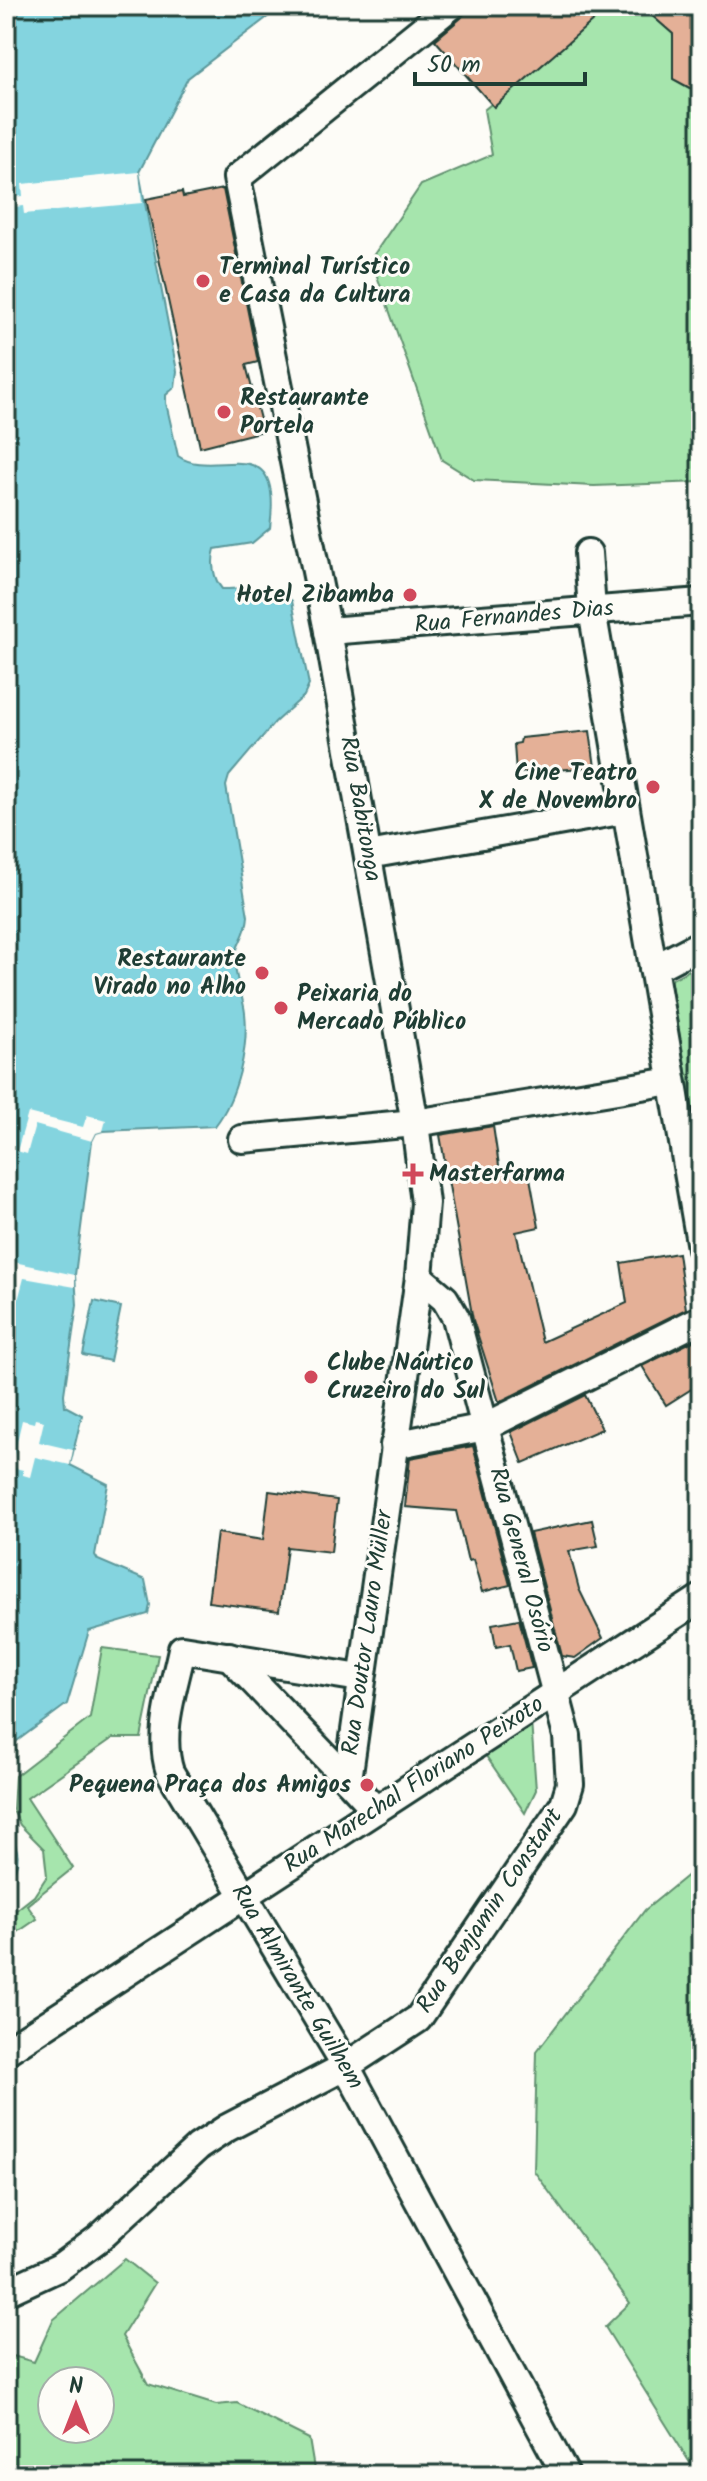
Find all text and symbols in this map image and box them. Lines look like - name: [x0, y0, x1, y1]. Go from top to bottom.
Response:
- scale bar: [415, 36, 585, 86]
- text: 50 m: [427, 46, 481, 85]
- place label: Terminal Turístico e Casa da Cultura: [219, 248, 410, 315]
- marker: Terminal Turístico e Casa da Cultura: [194, 272, 212, 290]
- place label: Restaurante Portela: [240, 379, 369, 446]
- marker: Restaurante Portela: [215, 403, 233, 421]
- place label: Hotel Zibamba: [236, 576, 394, 615]
- marker: Hotel Zibamba: [401, 586, 419, 604]
- street label: Rua Fernandes Dias: [413, 589, 615, 645]
- street label: Rua Babitonga: [328, 733, 392, 885]
- place label: Cine Teatro X de Novembro: [478, 754, 637, 821]
- marker: Cine Teatro X de Novembro: [644, 778, 662, 796]
- place label: Restaurante Virado no Alho: [94, 940, 246, 1007]
- marker: Restaurante Virado no Alho: [253, 964, 271, 982]
- place label: Peixaria do Mercado Público: [297, 975, 466, 1042]
- marker: Peixaria do Mercado Público: [272, 999, 290, 1017]
- place label: Masterfarma: [429, 1155, 565, 1194]
- marker: Masterfarma: [404, 1165, 422, 1183]
- place label: Clube Náutico Cruzeiro do Sul: [327, 1344, 486, 1411]
- marker: Clube Náutico Cruzeiro do Sul: [302, 1368, 320, 1386]
- street label: Rua General Osório: [478, 1463, 565, 1657]
- street label: Rua Doutor Lauro Müller: [331, 1506, 405, 1758]
- street label: Rua Marechal Floriano Peixoto: [276, 1686, 552, 1884]
- place label: Pequena Praça dos Amigos: [69, 1766, 351, 1805]
- marker: Pequena Praça dos Amigos: [358, 1776, 376, 1794]
- street label: Rua Benjamin Constant: [407, 1800, 574, 2022]
- street label: Rua Almirante Guilhem: [220, 1877, 374, 2097]
- north arrow: [36, 2365, 116, 2445]
- text: N: [69, 2370, 83, 2405]

